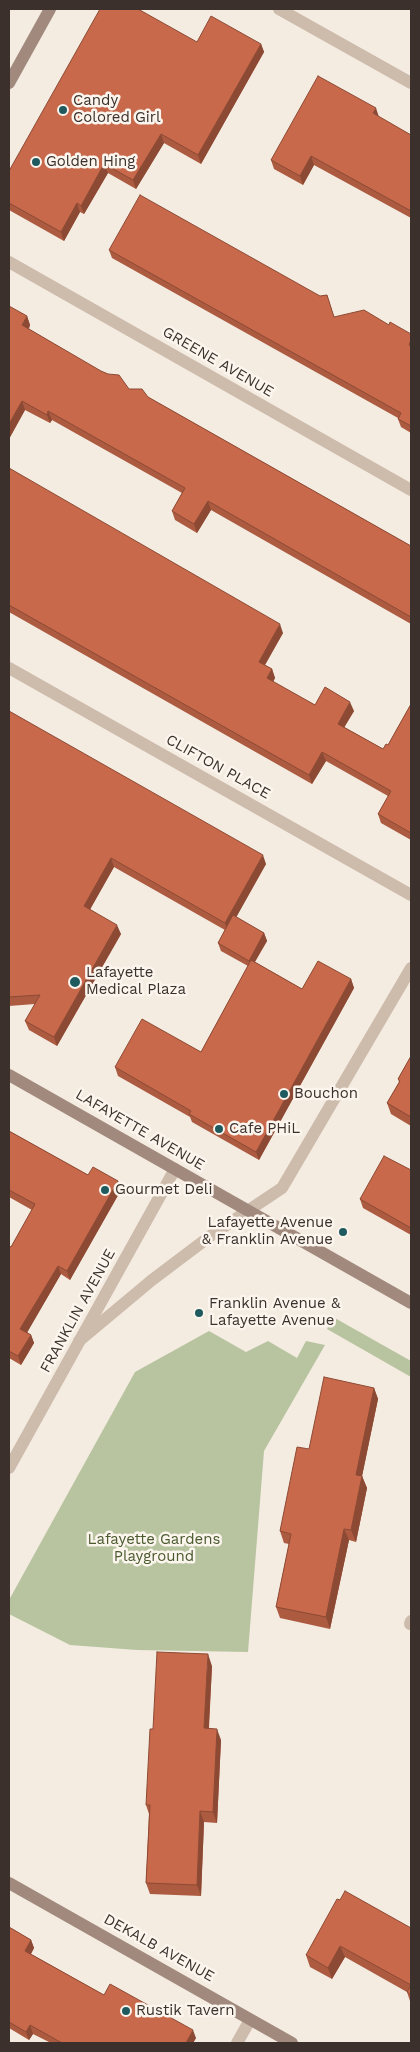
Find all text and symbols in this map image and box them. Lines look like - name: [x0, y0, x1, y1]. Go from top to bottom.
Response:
- place label: Candy Colored Girl: [73, 92, 160, 127]
- marker: Candy Colored Girl: [57, 104, 69, 116]
- place label: Golden Hing: [46, 153, 135, 171]
- marker: Golden Hing: [30, 156, 42, 168]
- street label: GREENE AVENUE: [159, 323, 277, 401]
- street label: CLIFTON PLACE: [163, 731, 273, 803]
- place label: Lafayette Medical Plaza: [86, 964, 186, 999]
- marker: Lafayette Medical Plaza: [68, 975, 82, 989]
- place label: Bouchon: [294, 1085, 358, 1103]
- street label: LAFAYETTE AVENUE: [72, 1086, 208, 1174]
- marker: Bouchon: [278, 1088, 290, 1100]
- place label: Cafe PHiL: [229, 1120, 300, 1138]
- marker: Cafe PHiL: [213, 1123, 225, 1135]
- place label: Gourmet Deli: [115, 1181, 212, 1199]
- marker: Gourmet Deli: [99, 1184, 111, 1196]
- place label: Lafayette Avenue & Franklin Avenue: [202, 1214, 333, 1249]
- marker: Lafayette Avenue & Franklin Avenue: [337, 1226, 349, 1238]
- street label: FRANKLIN AVENUE: [36, 1246, 120, 1376]
- place label: Franklin Avenue & Lafayette Avenue: [209, 1295, 340, 1330]
- marker: Franklin Avenue & Lafayette Avenue: [193, 1307, 205, 1319]
- park label: Lafayette Gardens Playground: [88, 1531, 220, 1566]
- street label: DEKALB AVENUE: [101, 1910, 217, 1986]
- place label: Rustik Tavern: [136, 2002, 235, 2020]
- marker: Rustik Tavern: [120, 2005, 132, 2017]

